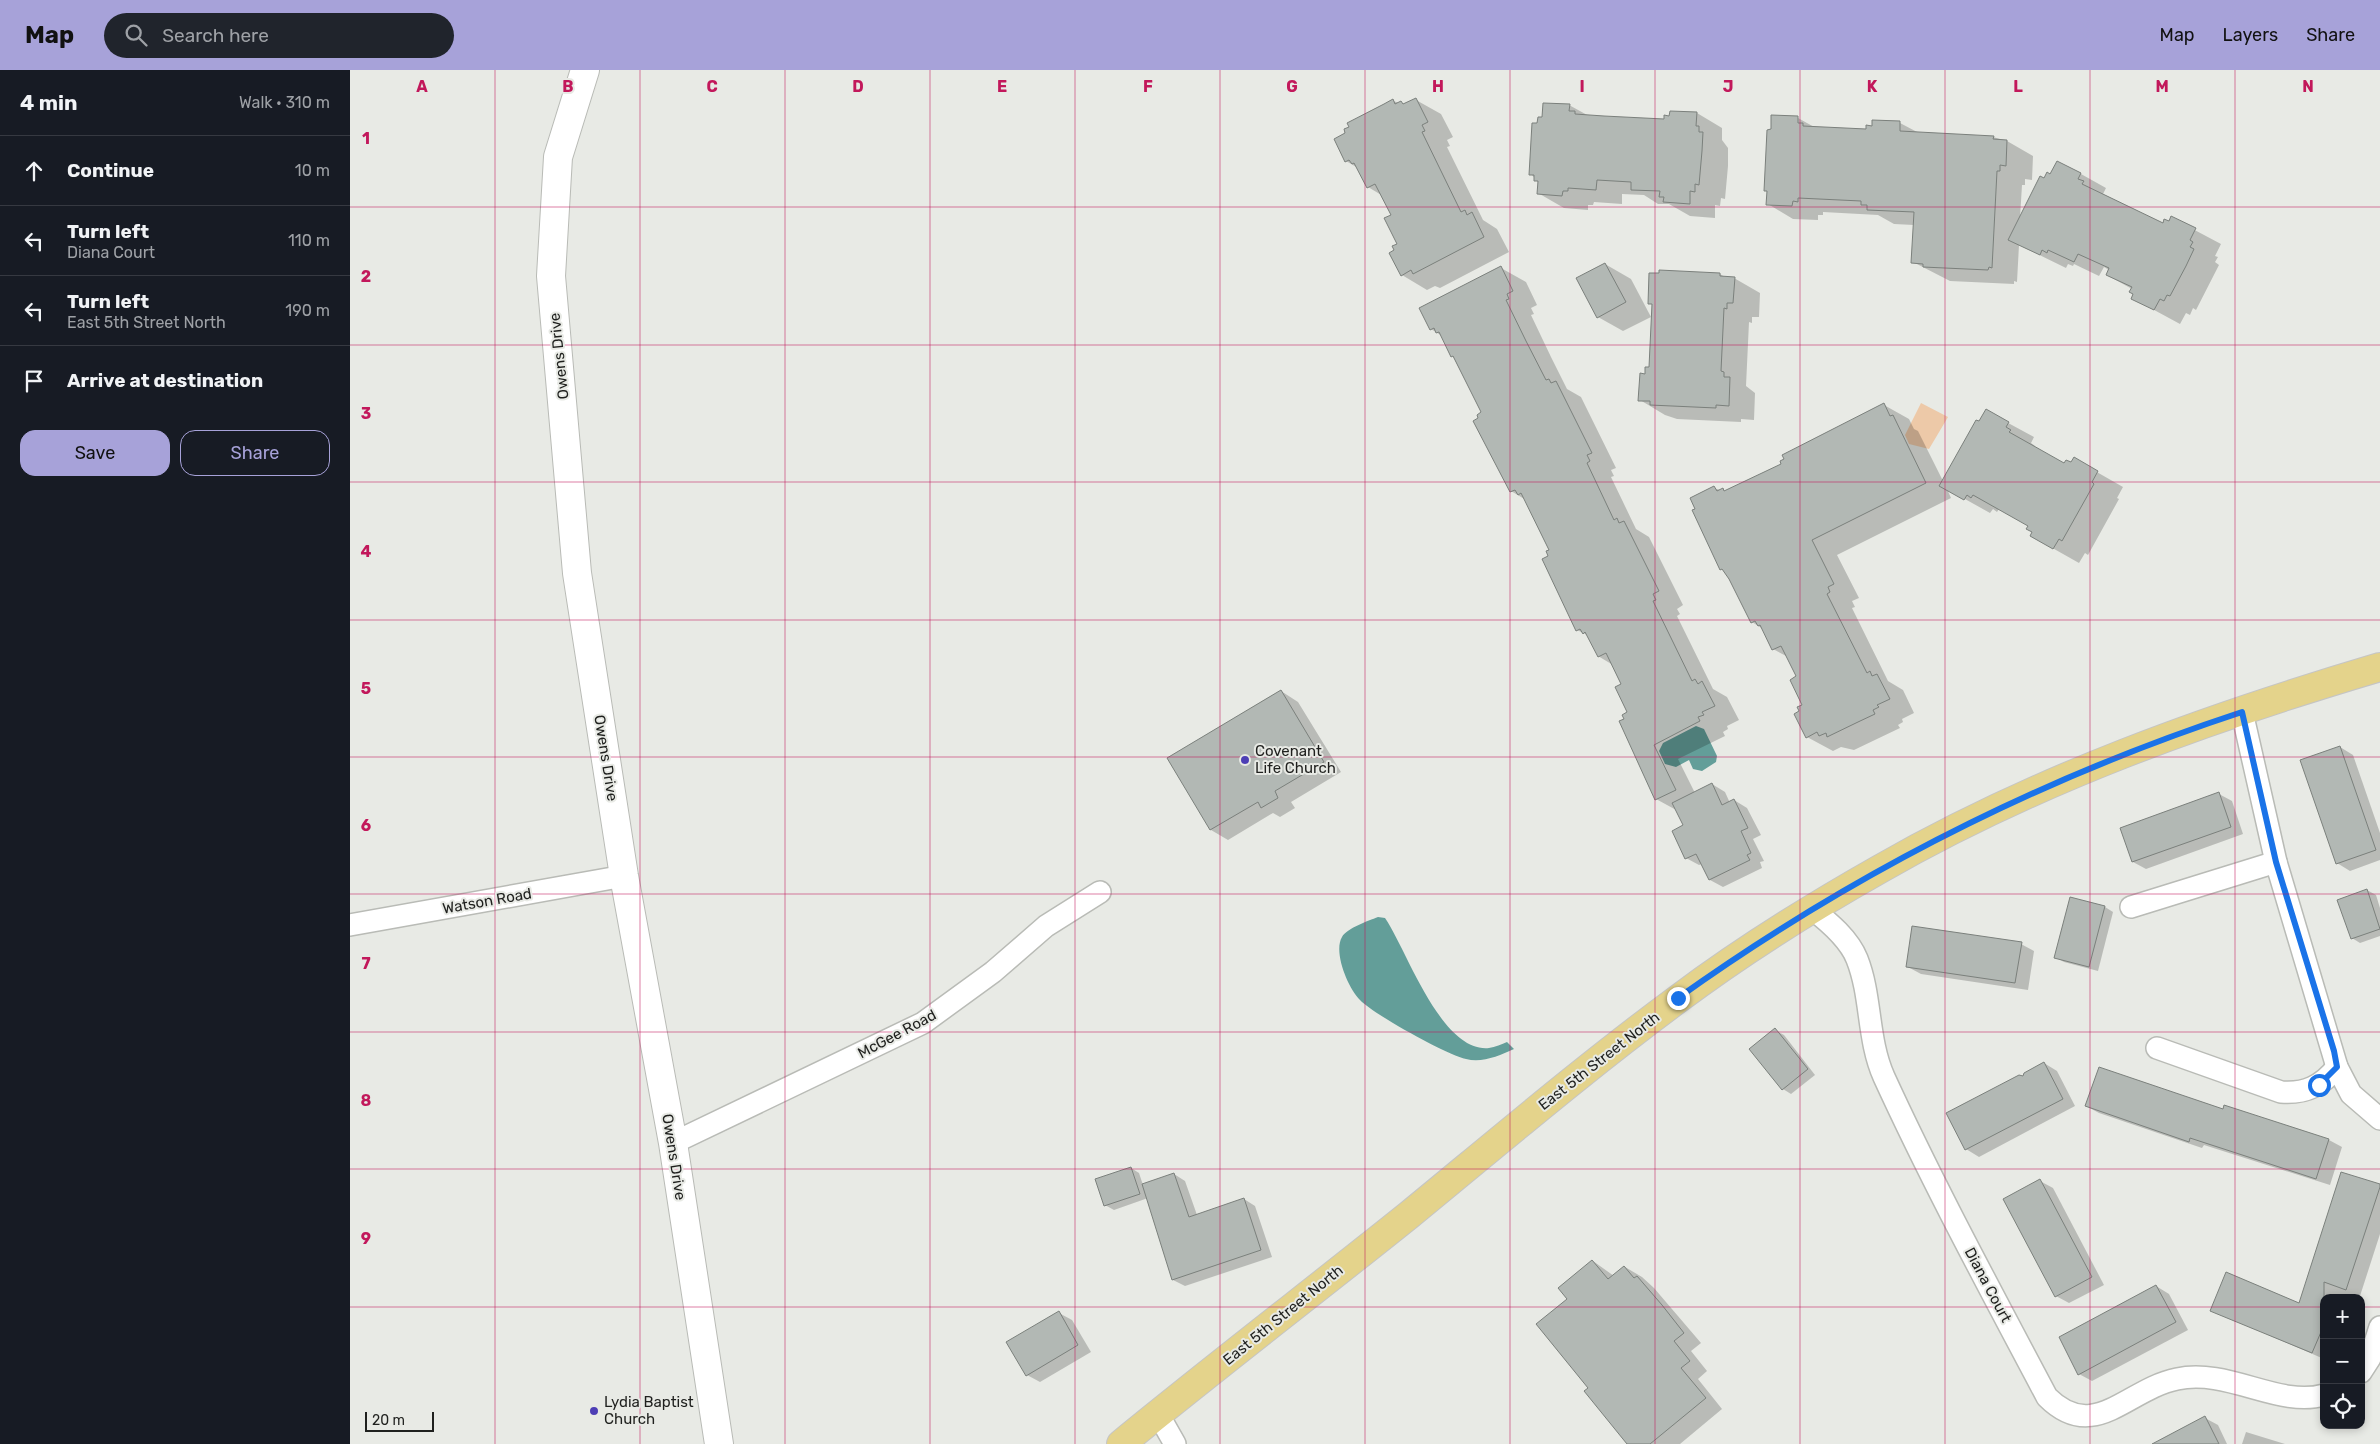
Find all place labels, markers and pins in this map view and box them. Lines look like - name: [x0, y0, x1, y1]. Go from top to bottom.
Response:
- place label: Covenant Life Church: [1255, 742, 1336, 777]
- marker: Covenant Life Church: [1239, 754, 1251, 766]
- place label: Lydia Baptist Church: [604, 1393, 694, 1428]
- marker: Lydia Baptist Church: [588, 1405, 600, 1417]

